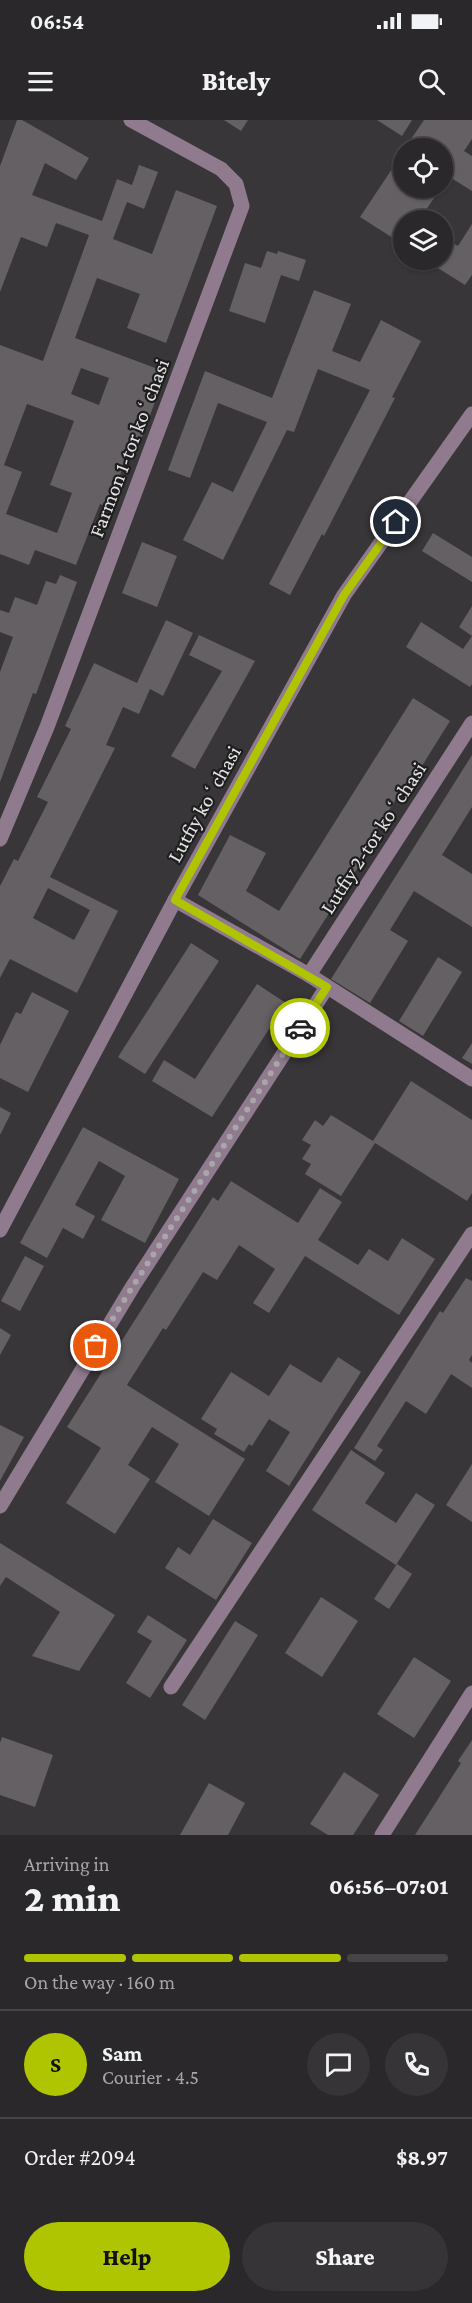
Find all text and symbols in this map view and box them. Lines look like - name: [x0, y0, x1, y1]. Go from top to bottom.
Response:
- text: 06:54: [30, 9, 84, 34]
- icon: menu: [24, 65, 57, 98]
- icon: search: [415, 65, 448, 98]
- text: Bitely: [202, 66, 270, 96]
- map controls: [393, 138, 453, 270]
- button: locate: [393, 138, 453, 198]
- button: layers: [393, 210, 453, 270]
- street label: Farmon 1-tor koʻchasi: [84, 355, 174, 540]
- pin: [370, 496, 421, 547]
- icon: home: [379, 505, 412, 538]
- street label: Lutfiy koʻchasi: [162, 741, 246, 866]
- street label: Lutfiy 2-tor koʻchasi: [315, 757, 431, 918]
- courier: [270, 998, 330, 1058]
- icon: car: [284, 1012, 317, 1045]
- pin: [70, 1320, 121, 1371]
- icon: bag: [79, 1329, 112, 1362]
- text: Arriving in: [24, 1853, 109, 1875]
- text: 06:56–07:01: [329, 1874, 448, 1899]
- text: 2 min: [24, 1876, 120, 1919]
- text: On the way · 160 m: [24, 1971, 175, 1993]
- button: chat: [307, 2033, 370, 2096]
- button: phone: [385, 2033, 448, 2096]
- text: Sam: [102, 2041, 142, 2066]
- text: S: [50, 2052, 61, 2077]
- text: Courier · 4.5: [102, 2066, 199, 2088]
- text: Order #2094: [24, 2145, 136, 2170]
- text: $8.97: [396, 2145, 448, 2170]
- button: Help: [24, 2222, 230, 2291]
- button: Share: [242, 2222, 448, 2291]

